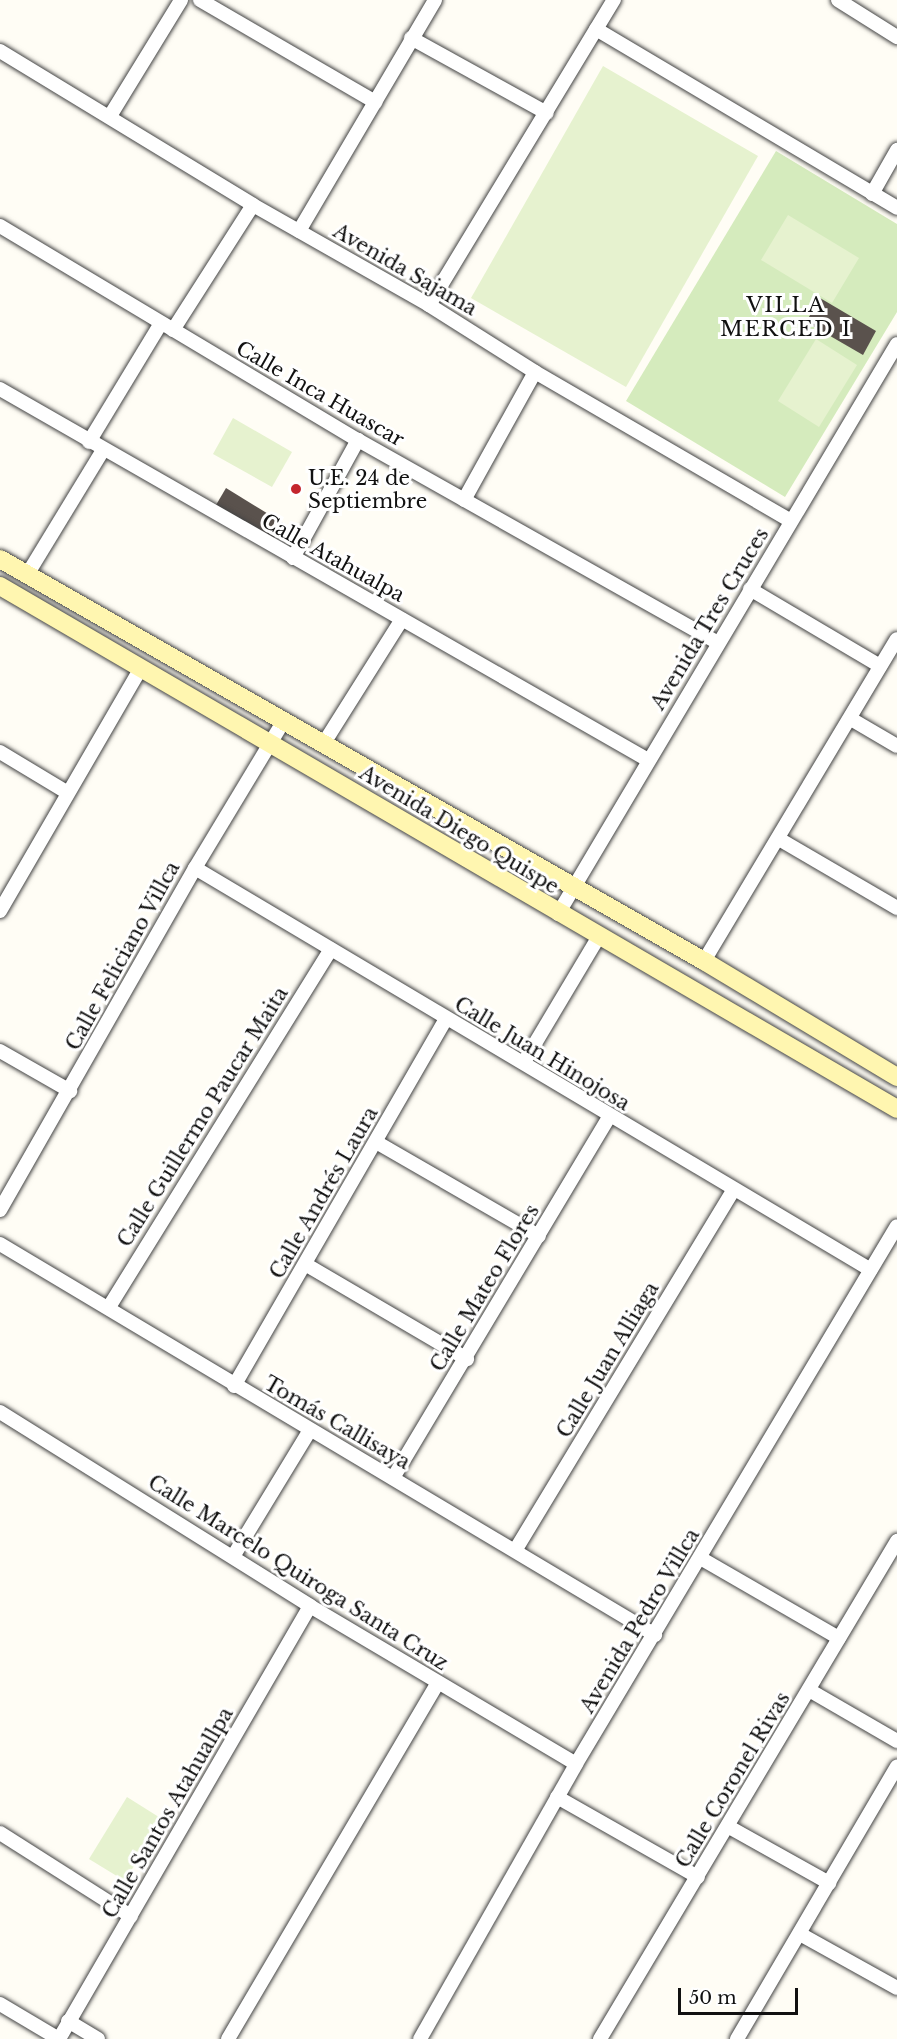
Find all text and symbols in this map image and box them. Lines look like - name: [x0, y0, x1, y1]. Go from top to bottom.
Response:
- street label: Avenida Sajama: [329, 219, 481, 321]
- district label: VILLA MERCED I: [720, 292, 852, 342]
- street label: Calle Inca Huascar: [232, 336, 408, 452]
- place label: U.E. 24 de Septiembre: [308, 466, 427, 513]
- marker: U.E. 24 de Septiembre: [289, 482, 303, 496]
- street label: Calle Atahualpa: [257, 509, 409, 607]
- street label: Avenida Tres Cruces: [646, 523, 774, 715]
- street label: Avenida Diego Quispe: [355, 761, 563, 899]
- street label: Calle Feliciano Villca: [61, 857, 185, 1055]
- street label: Calle Guillermo Paucar Maita: [113, 982, 293, 1252]
- street label: Calle Juan Hinojosa: [450, 992, 634, 1116]
- street label: Calle Andrés Laura: [265, 1102, 383, 1284]
- street label: Calle Mateo Flores: [426, 1200, 544, 1376]
- street label: Calle Juan Alliaga: [552, 1277, 664, 1443]
- street label: Tomás Callisaya: [260, 1371, 414, 1475]
- street label: Calle Marcelo Quiroga Santa Cruz: [143, 1470, 453, 1676]
- street label: Avenida Pedro Villca: [575, 1524, 705, 1718]
- street label: Calle Coronel Rivas: [671, 1688, 795, 1872]
- street label: Calle Santos Atahuallpa: [98, 1703, 238, 1923]
- scale bar: [681, 1976, 801, 2014]
- text: 50 m: [689, 1987, 737, 2009]

